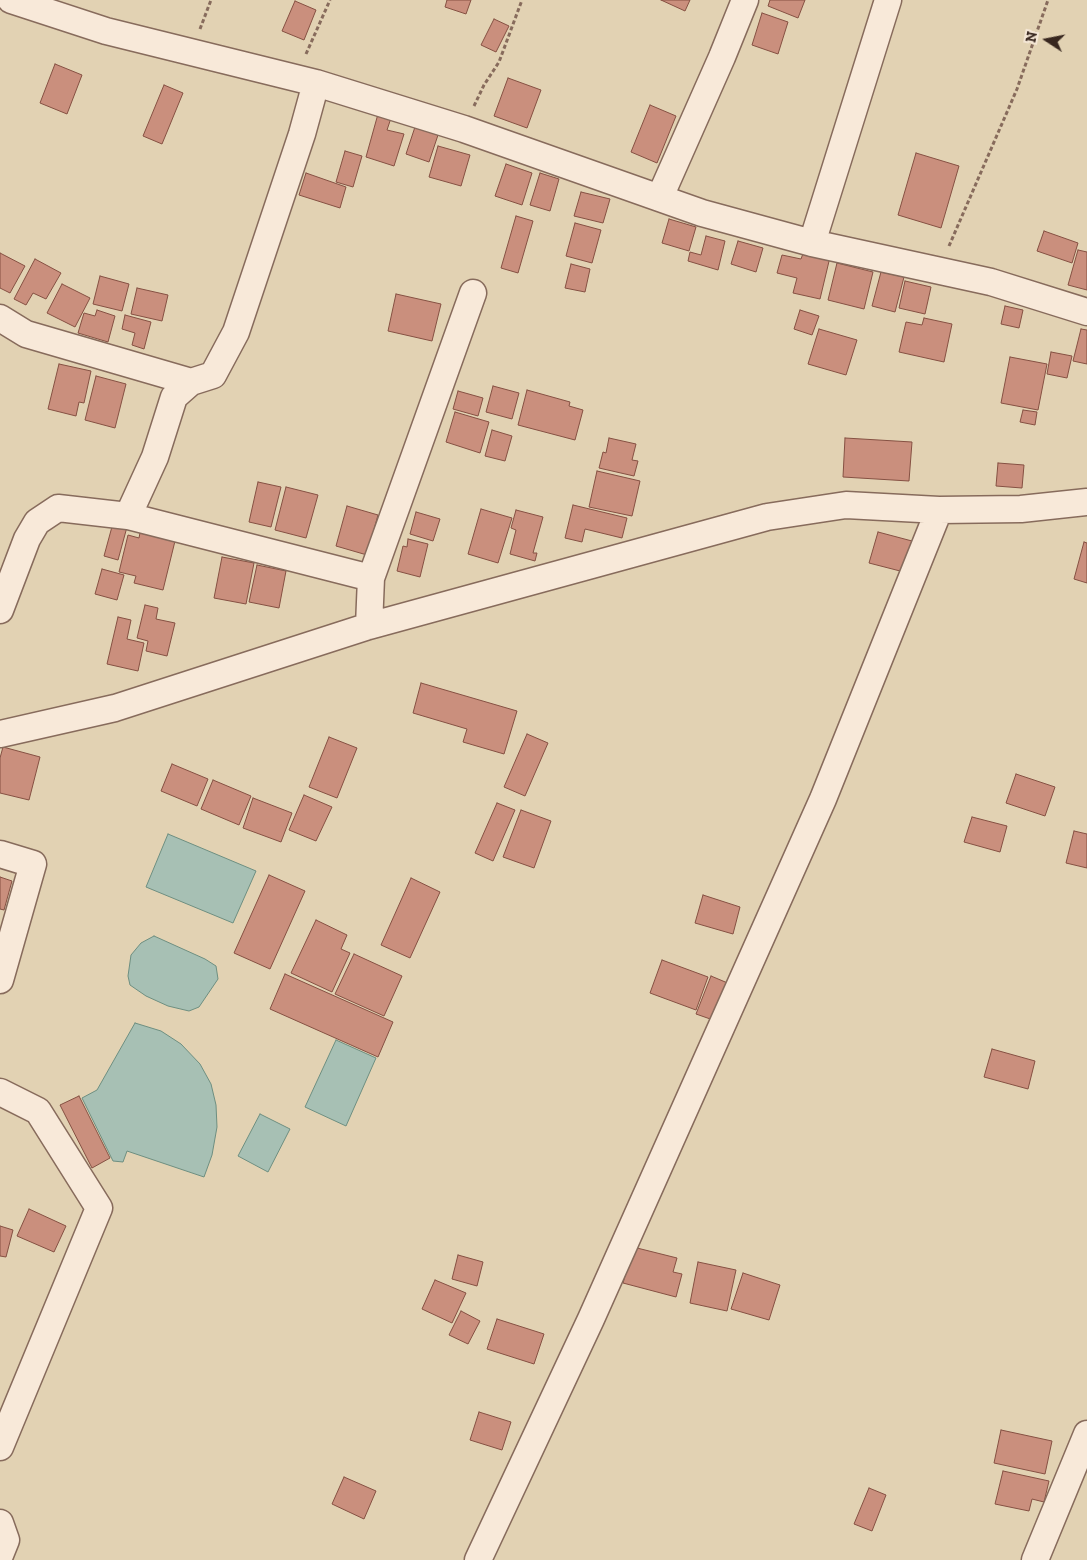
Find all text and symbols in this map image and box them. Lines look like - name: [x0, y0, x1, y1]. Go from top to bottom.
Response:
- north arrow: [1022, 15, 1072, 65]
- text: N: [1022, 30, 1041, 44]

